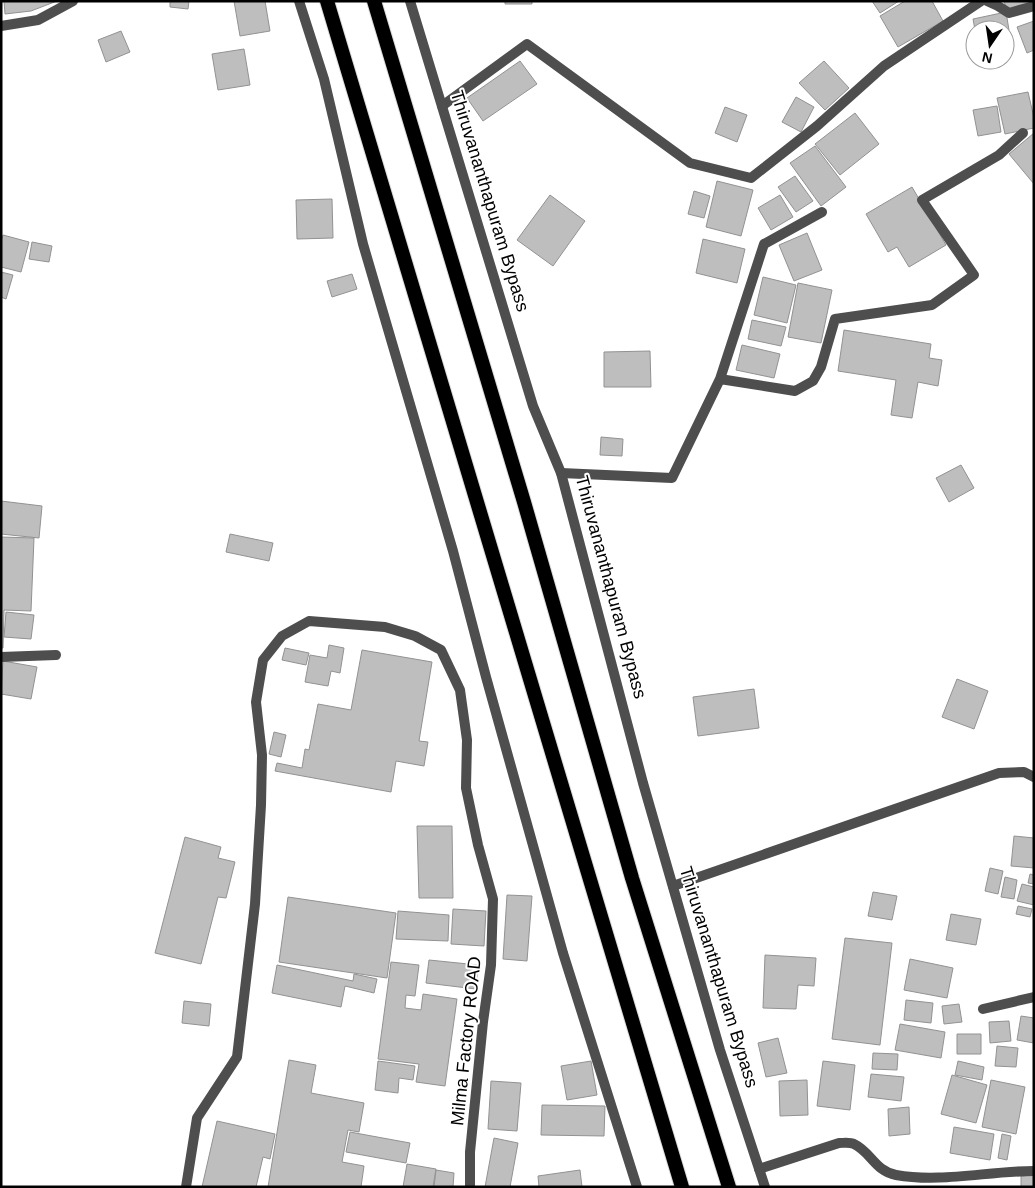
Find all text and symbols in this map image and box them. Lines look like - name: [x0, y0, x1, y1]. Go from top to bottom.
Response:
- north arrow: [965, 20, 1015, 70]
- text: N: [980, 49, 994, 67]
- street label: Thiruvananthapuram Bypass: [447, 88, 533, 314]
- street label: Thiruvananthapuram Bypass: [572, 473, 650, 701]
- street label: Thiruvananthapuram Bypass: [676, 864, 762, 1090]
- street label: Milma Factory ROAD: [447, 955, 485, 1127]

